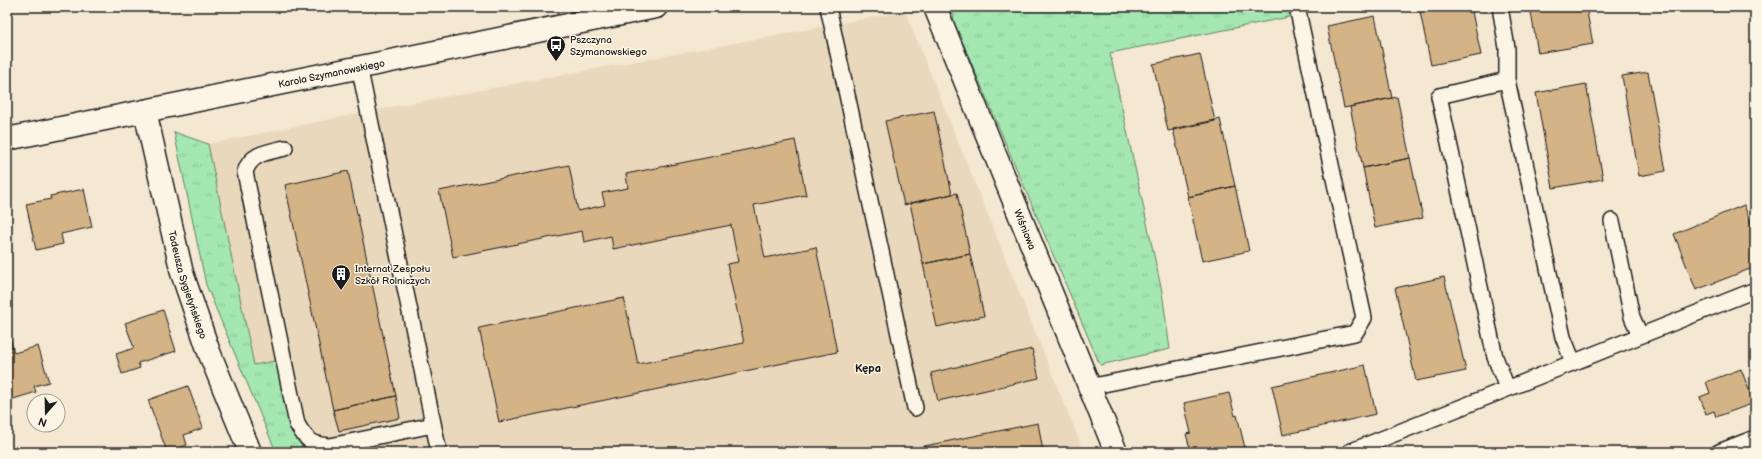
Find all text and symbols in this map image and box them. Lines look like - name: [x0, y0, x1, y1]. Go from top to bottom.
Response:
- bus stop icon: Pszczyna Szymanowskiego: [545, 34, 567, 62]
- place label: Pszczyna Szymanowskiego: [570, 34, 647, 58]
- street label: Karola Szymanowskiego: [277, 57, 386, 91]
- street label: Wiśniowa: [1011, 208, 1038, 252]
- street label: Tadeusza Sygietyńskiego: [165, 229, 209, 341]
- building icon: Internat Zespołu Szkół Rolniczych: [330, 263, 352, 291]
- place label: Internat Zespołu Szkół Rolniczych: [355, 263, 431, 287]
- district label: Kępa: [855, 362, 881, 375]
- north arrow: [26, 393, 66, 433]
- text: N: [37, 414, 49, 429]

